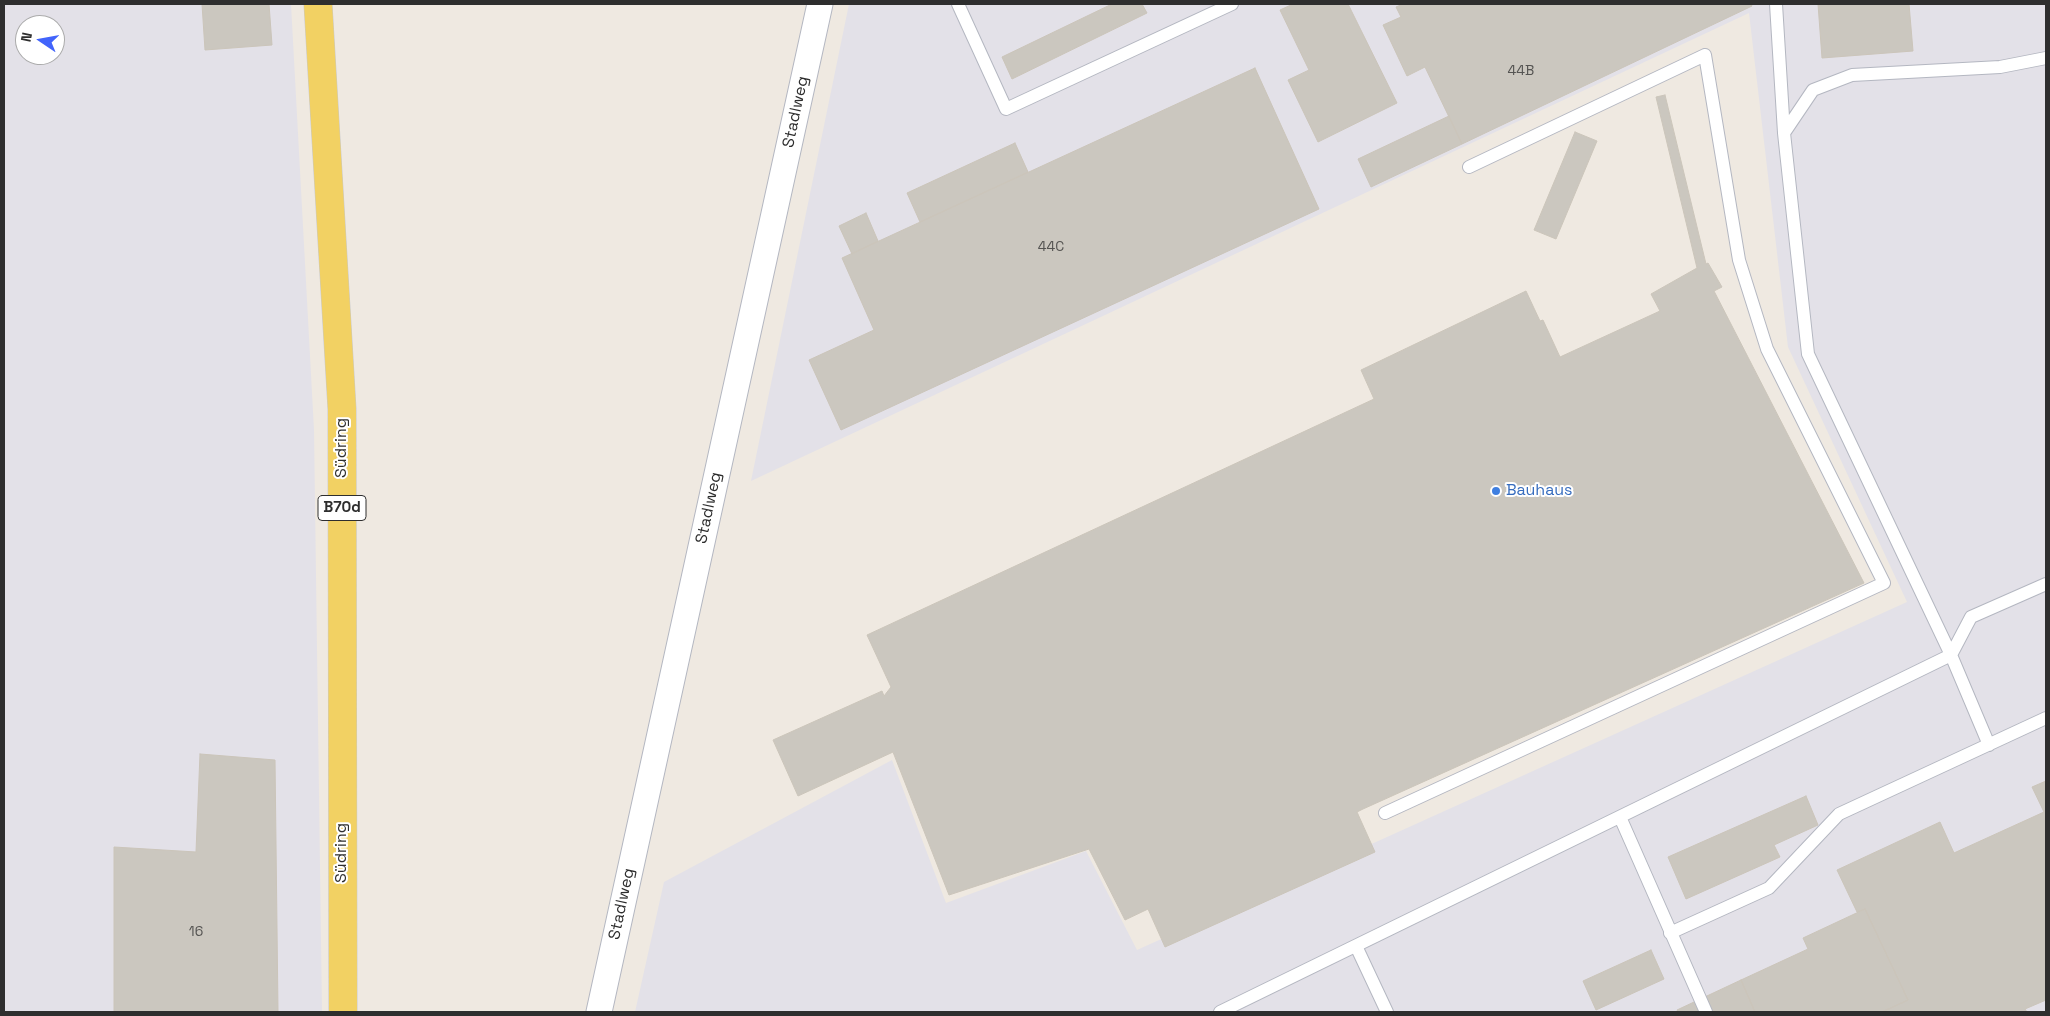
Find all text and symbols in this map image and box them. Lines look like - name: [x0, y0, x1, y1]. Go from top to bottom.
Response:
- north arrow: [15, 15, 65, 65]
- text: N: [17, 31, 36, 44]
- house number: 44B: [1508, 63, 1534, 79]
- street label: Stadlweg: [779, 74, 813, 150]
- house number: 44C: [1038, 239, 1064, 255]
- street label: Südring: [332, 418, 352, 478]
- street label: Stadlweg: [692, 470, 726, 546]
- place label: Bauhaus: [1506, 481, 1572, 501]
- marker: Bauhaus: [1490, 485, 1502, 497]
- road number: B70d: [318, 496, 366, 520]
- street label: Südring: [332, 823, 352, 883]
- street label: Stadlweg: [605, 866, 639, 942]
- house number: 16: [189, 924, 203, 940]

